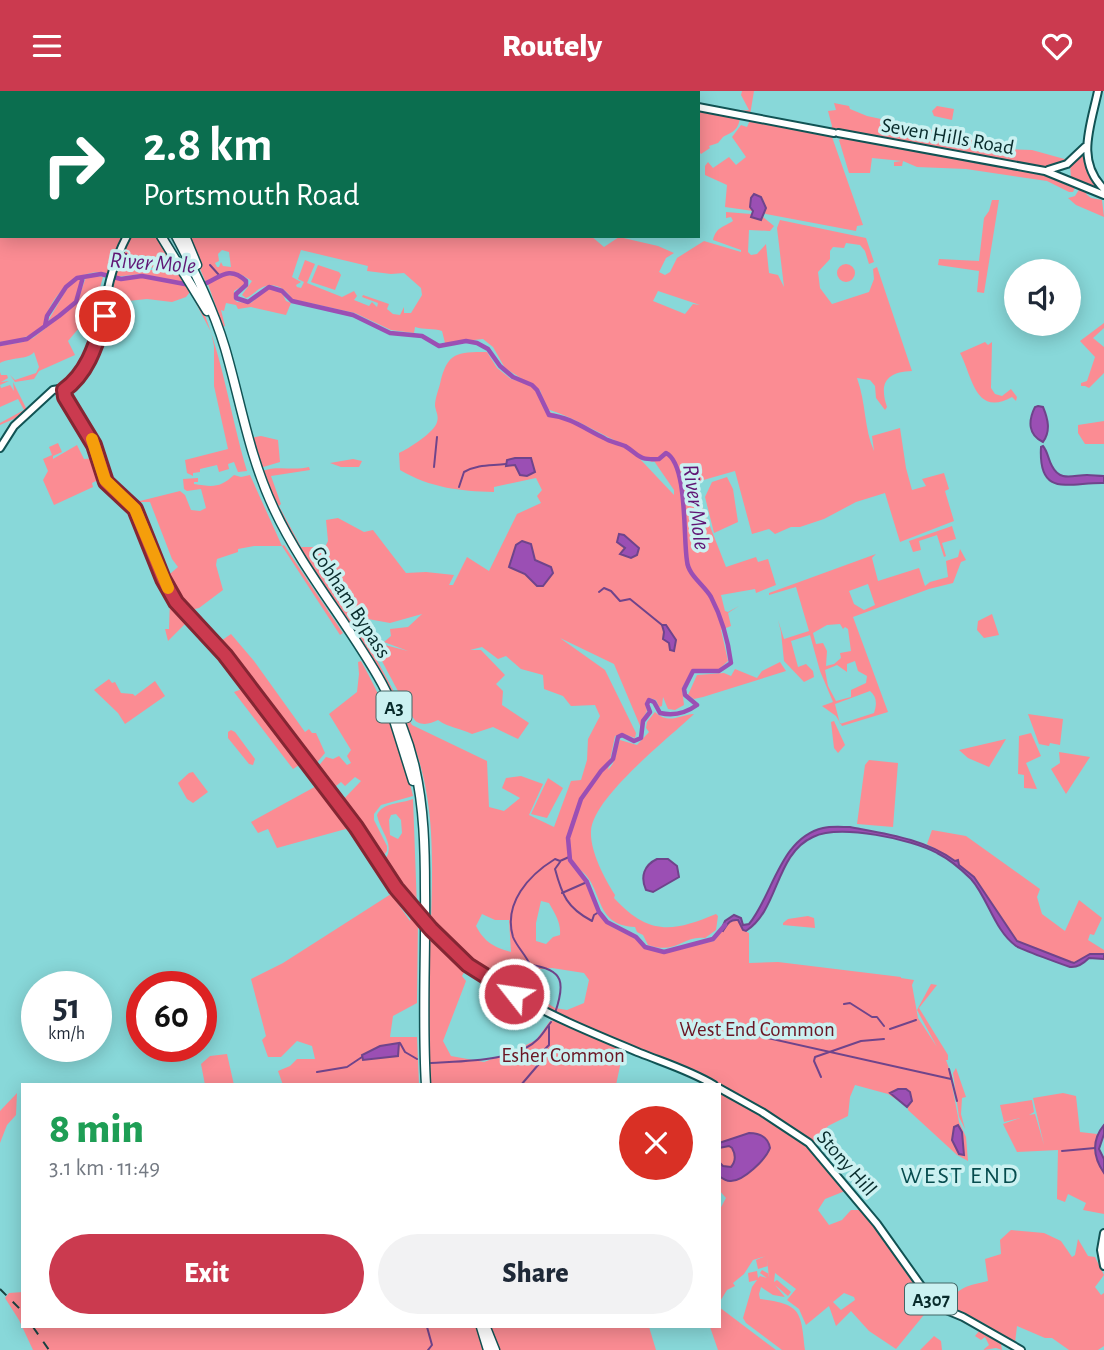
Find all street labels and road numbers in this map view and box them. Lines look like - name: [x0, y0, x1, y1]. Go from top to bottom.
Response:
- street label: Seven Hills Road: [880, 114, 1016, 159]
- street label: Cobham Bypass: [307, 543, 394, 662]
- road number: A3: [376, 691, 412, 723]
- street label: Stony Hill: [813, 1127, 880, 1200]
- road number: A307: [905, 1283, 957, 1315]

